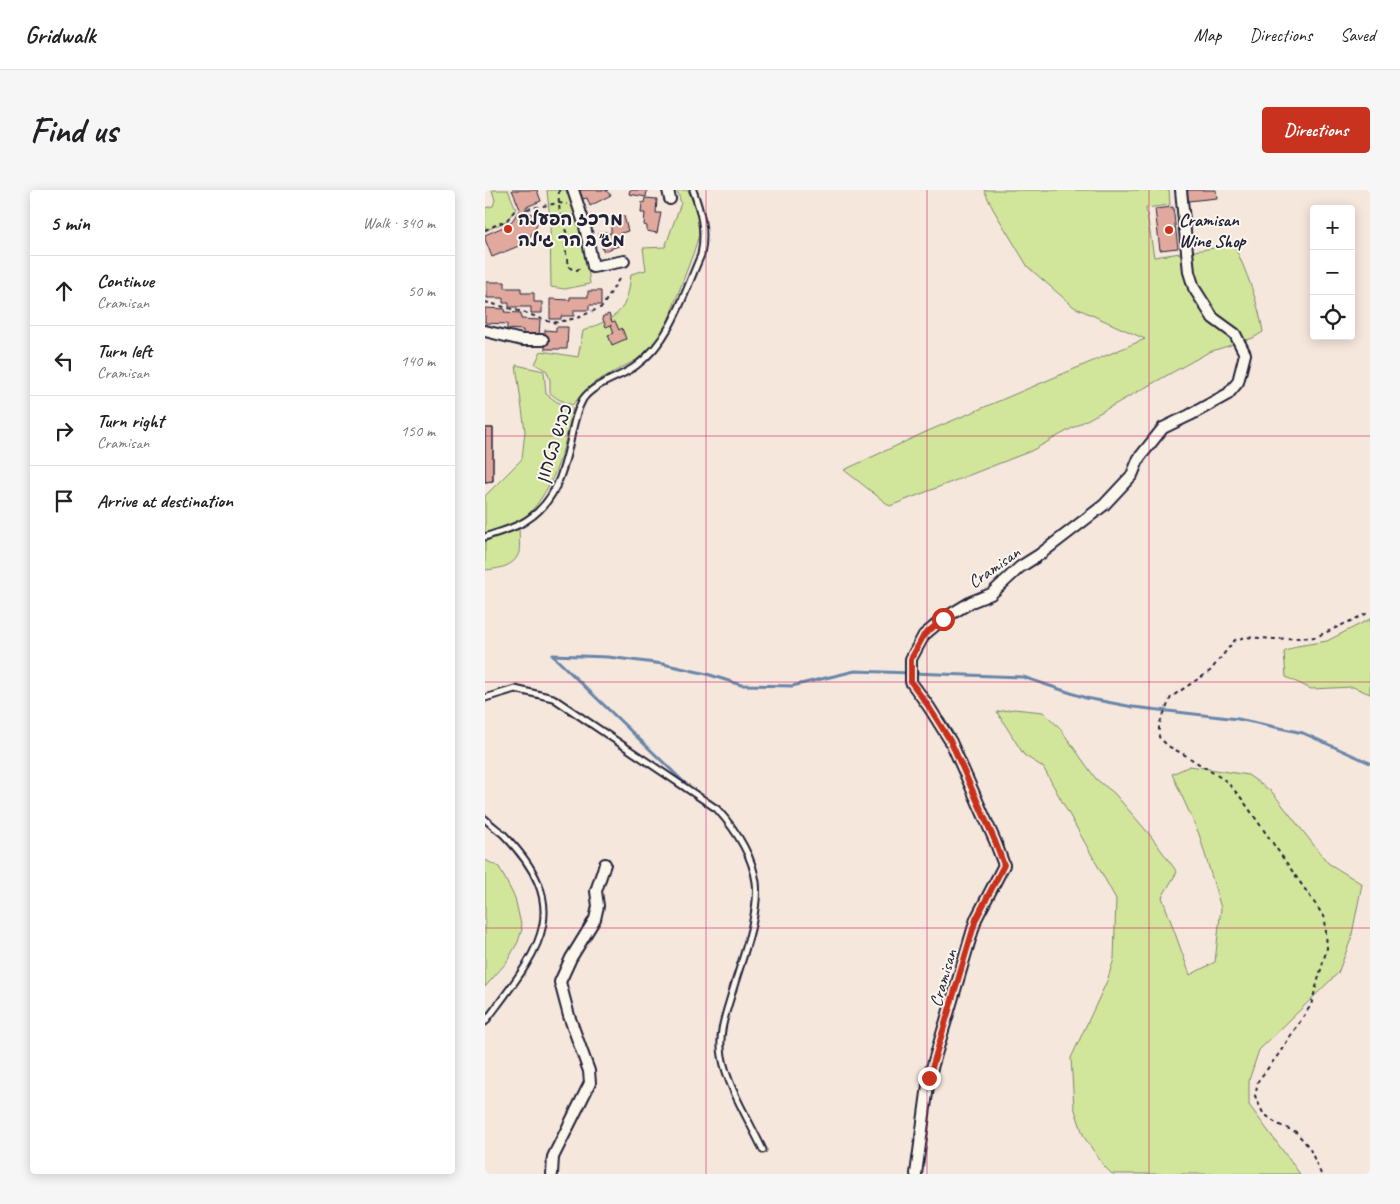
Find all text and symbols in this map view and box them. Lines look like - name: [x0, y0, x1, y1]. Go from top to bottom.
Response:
- text: Gridwalk: [25, 20, 95, 50]
- text: Map: [1194, 24, 1221, 46]
- text: Directions: [1249, 24, 1312, 46]
- text: Saved: [1340, 24, 1375, 46]
- button: Directions: [1262, 107, 1370, 153]
- text: Find us: [30, 108, 117, 153]
- map controls: [1310, 205, 1355, 340]
- button: +: [1310, 205, 1355, 250]
- place label: מרכז הפעלה מג"ב הר גילה: [518, 208, 625, 251]
- place label: Cramisan Wine Shop: [1179, 209, 1246, 252]
- text: 5 min: [50, 210, 90, 236]
- text: Walk · 340 m: [363, 213, 435, 233]
- marker: מרכז הפעלה מג"ב הר גילה: [502, 223, 514, 235]
- marker: Cramisan Wine Shop: [1163, 224, 1175, 236]
- button: −: [1310, 250, 1355, 295]
- text: Continue: [97, 269, 154, 293]
- icon: ahead: [50, 277, 78, 305]
- text: 50 m: [408, 281, 435, 301]
- text: Cramisan: [97, 293, 149, 313]
- button: locate: [1310, 295, 1355, 340]
- text: Turn left: [97, 339, 152, 363]
- icon: left: [50, 347, 78, 375]
- text: 140 m: [401, 351, 435, 371]
- text: Cramisan: [97, 363, 149, 383]
- street label: כביש בטחון: [531, 401, 577, 485]
- text: Turn right: [97, 409, 164, 433]
- icon: right: [50, 417, 78, 445]
- text: 150 m: [401, 421, 435, 441]
- text: Cramisan: [97, 433, 149, 453]
- icon: arrive: [50, 487, 78, 515]
- text: Arrive at destination: [97, 489, 233, 513]
- street label: Cramisan: [964, 541, 1025, 593]
- route start: [932, 608, 955, 631]
- street label: Cramisan: [924, 946, 962, 1009]
- route end: [918, 1067, 941, 1090]

